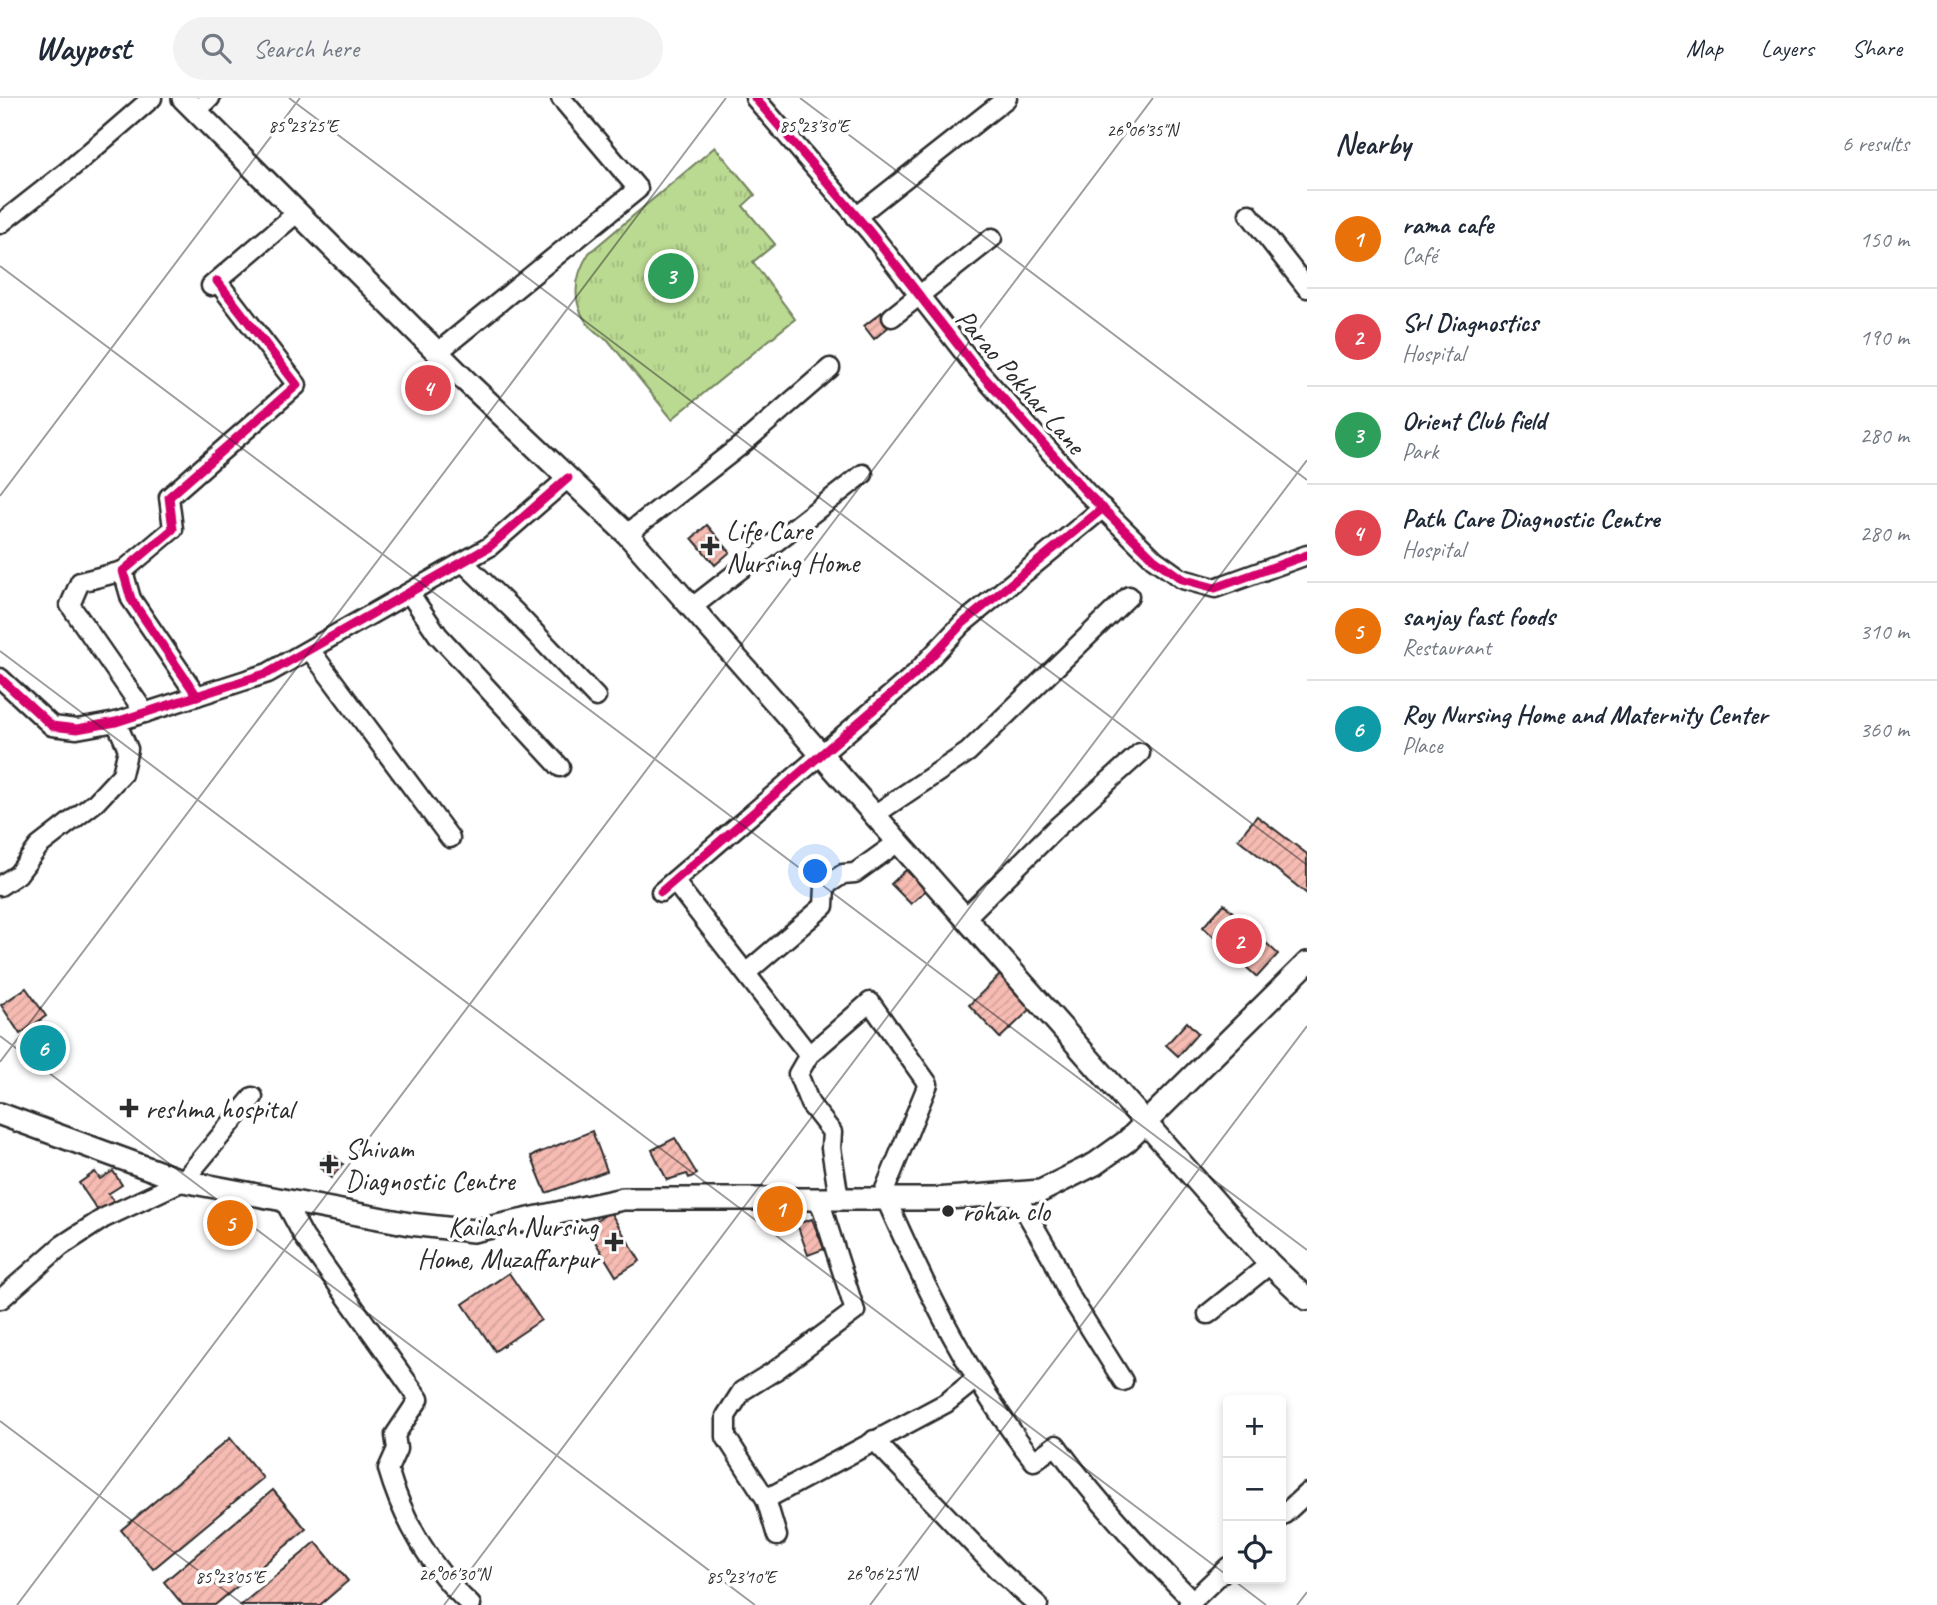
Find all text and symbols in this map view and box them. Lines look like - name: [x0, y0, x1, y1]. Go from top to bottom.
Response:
- search box: [173, 17, 663, 80]
- text: Waypost: [35, 27, 131, 69]
- icon: search: [197, 29, 235, 67]
- text: Search here: [253, 32, 359, 65]
- text: Map: [1686, 33, 1723, 63]
- text: Layers: [1761, 33, 1814, 63]
- text: Share: [1852, 33, 1902, 63]
- text: 85°23'25"E: [268, 115, 340, 137]
- text: 85°23'30"E: [779, 115, 851, 137]
- text: 26°06'35"N: [1107, 119, 1181, 141]
- text: Nearby: [1335, 125, 1411, 163]
- text: 6 results: [1842, 129, 1909, 158]
- text: rama cafe: [1402, 208, 1493, 241]
- text: 1: [1353, 225, 1363, 254]
- text: 150 m: [1860, 225, 1909, 254]
- text: Café: [1402, 241, 1437, 270]
- pin: 3: [648, 250, 694, 302]
- street label: Parao Pokhar Lane: [948, 302, 1094, 462]
- text: Srl Diagnostics: [1402, 306, 1538, 339]
- text: 2: [1353, 323, 1363, 352]
- text: 190 m: [1860, 323, 1909, 352]
- text: Hospital: [1402, 339, 1465, 368]
- pin: 4: [405, 362, 451, 414]
- text: Orient Club field: [1402, 404, 1546, 437]
- text: 3: [1353, 421, 1363, 450]
- text: 280 m: [1860, 421, 1909, 450]
- text: Park: [1402, 437, 1438, 466]
- text: Path Care Diagnostic Centre: [1402, 502, 1660, 535]
- place label: Life Care Nursing Home: [726, 513, 861, 580]
- text: 4: [1353, 519, 1363, 548]
- text: 280 m: [1860, 519, 1909, 548]
- text: Hospital: [1402, 535, 1465, 564]
- marker: Life Care Nursing Home: [700, 536, 720, 556]
- text: sanjay fast foods: [1402, 600, 1555, 633]
- text: 5: [1353, 617, 1363, 646]
- text: 310 m: [1860, 617, 1909, 646]
- text: Restaurant: [1402, 633, 1491, 662]
- text: Roy Nursing Home and Maternity Center: [1402, 698, 1767, 731]
- text: 6: [1353, 715, 1363, 744]
- text: 360 m: [1860, 715, 1909, 744]
- text: Place: [1402, 731, 1442, 760]
- your location: [798, 854, 832, 888]
- pin: 2: [1216, 915, 1262, 967]
- pin: 6: [20, 1022, 66, 1074]
- place label: reshma hospital: [145, 1091, 299, 1126]
- marker: reshma hospital: [119, 1098, 139, 1118]
- place label: Shivam Diagnostic Centre: [345, 1131, 517, 1198]
- marker: Shivam Diagnostic Centre: [319, 1154, 339, 1174]
- pin: 1: [757, 1183, 803, 1235]
- place label: rohan clo: [962, 1194, 1052, 1229]
- pin: 5: [207, 1197, 253, 1249]
- marker: rohan clo: [940, 1203, 956, 1219]
- place label: Kailash Nursing Home, Muzaffarpur: [418, 1209, 601, 1276]
- marker: Kailash Nursing Home, Muzaffarpur: [604, 1232, 624, 1252]
- map controls: [1223, 1395, 1286, 1584]
- button: +: [1223, 1395, 1286, 1458]
- button: −: [1223, 1458, 1286, 1521]
- button: locate: [1223, 1521, 1286, 1584]
- text: 26°06'30"N: [419, 1563, 493, 1585]
- text: 26°06'25"N: [846, 1563, 920, 1585]
- text: 85°23'05"E: [195, 1566, 267, 1588]
- text: 85°23'10"E: [706, 1566, 778, 1588]

